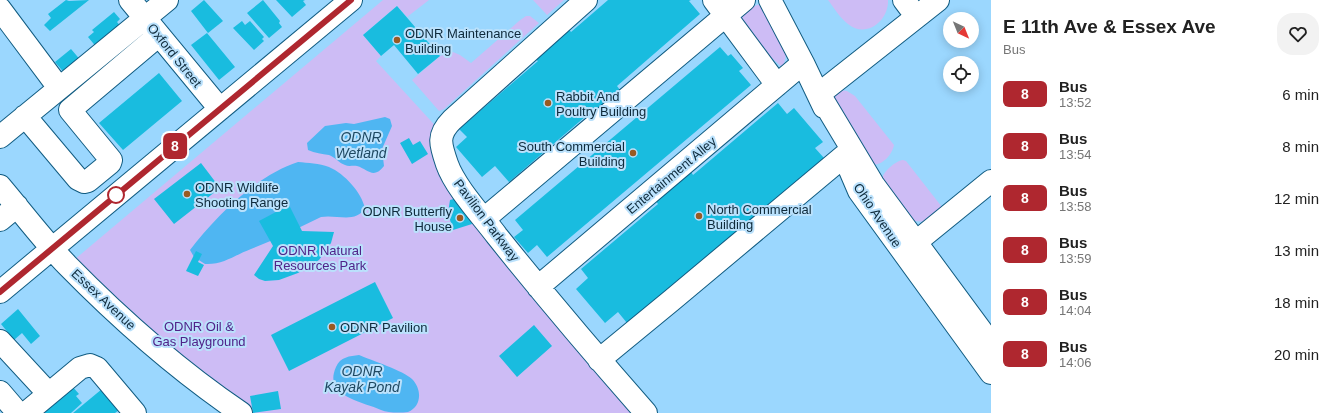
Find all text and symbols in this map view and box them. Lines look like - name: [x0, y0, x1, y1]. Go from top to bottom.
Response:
- north arrow: [943, 12, 979, 48]
- map controls: [943, 12, 979, 92]
- button: heart: [1277, 13, 1319, 55]
- text: E 11th Ave & Essex Ave: [1003, 16, 1216, 37]
- street label: Oxford Street: [144, 21, 205, 90]
- place label: ODNR Maintenance Building: [405, 26, 521, 56]
- marker: ODNR Maintenance Building: [392, 35, 402, 45]
- text: Bus: [1003, 42, 1025, 57]
- button: locate: [943, 56, 979, 92]
- text: Bus: [1059, 78, 1087, 95]
- text: 8: [1021, 86, 1029, 102]
- text: 6 min: [1282, 86, 1319, 103]
- place label: Rabbit And Poultry Building: [556, 89, 646, 119]
- text: 13:52: [1059, 95, 1092, 110]
- marker: Rabbit And Poultry Building: [543, 98, 553, 108]
- water label: ODNR Wetland: [335, 129, 388, 161]
- text: Bus: [1059, 130, 1087, 147]
- line badge: 8: [162, 133, 188, 159]
- street label: Entertainment Alley: [624, 133, 719, 217]
- text: 8: [171, 138, 179, 154]
- text: 8: [1021, 138, 1029, 154]
- text: 8 min: [1282, 138, 1319, 155]
- place label: South Commercial Building: [518, 139, 625, 169]
- text: 13:54: [1059, 147, 1092, 162]
- marker: South Commercial Building: [628, 148, 638, 158]
- street label: Pavilion Parkway: [451, 176, 523, 265]
- place label: ODNR Wildlife Shooting Range: [195, 180, 288, 210]
- street label: Ohio Avenue: [851, 180, 905, 250]
- text: Bus: [1059, 182, 1087, 199]
- unlabelled marker: [107, 186, 125, 204]
- marker: ODNR Wildlife Shooting Range: [182, 189, 192, 199]
- text: 8: [1021, 190, 1029, 206]
- text: 12 min: [1274, 190, 1319, 207]
- text: 13:58: [1059, 199, 1092, 214]
- place label: North Commercial Building: [707, 202, 812, 232]
- place label: ODNR Butterfly House: [362, 204, 452, 234]
- marker: North Commercial Building: [694, 211, 704, 221]
- marker: ODNR Butterfly House: [455, 213, 465, 223]
- text: Bus: [1059, 234, 1087, 251]
- text: 8: [1021, 242, 1029, 258]
- text: 13 min: [1274, 242, 1319, 259]
- park label: ODNR Natural Resources Park: [274, 243, 367, 273]
- text: 13:59: [1059, 251, 1092, 266]
- street label: Essex Avenue: [69, 266, 139, 333]
- text: Bus: [1059, 286, 1087, 303]
- text: 8: [1021, 294, 1029, 310]
- text: 18 min: [1274, 294, 1319, 311]
- text: 14:04: [1059, 303, 1092, 318]
- park label: ODNR Oil & Gas Playground: [152, 319, 246, 349]
- place label: ODNR Pavilion: [340, 320, 427, 335]
- marker: ODNR Pavilion: [327, 322, 337, 332]
- text: Bus: [1059, 338, 1087, 355]
- text: 8: [1021, 346, 1029, 362]
- text: 20 min: [1274, 346, 1319, 363]
- text: 14:06: [1059, 355, 1092, 370]
- water label: ODNR Kayak Pond: [324, 363, 401, 395]

